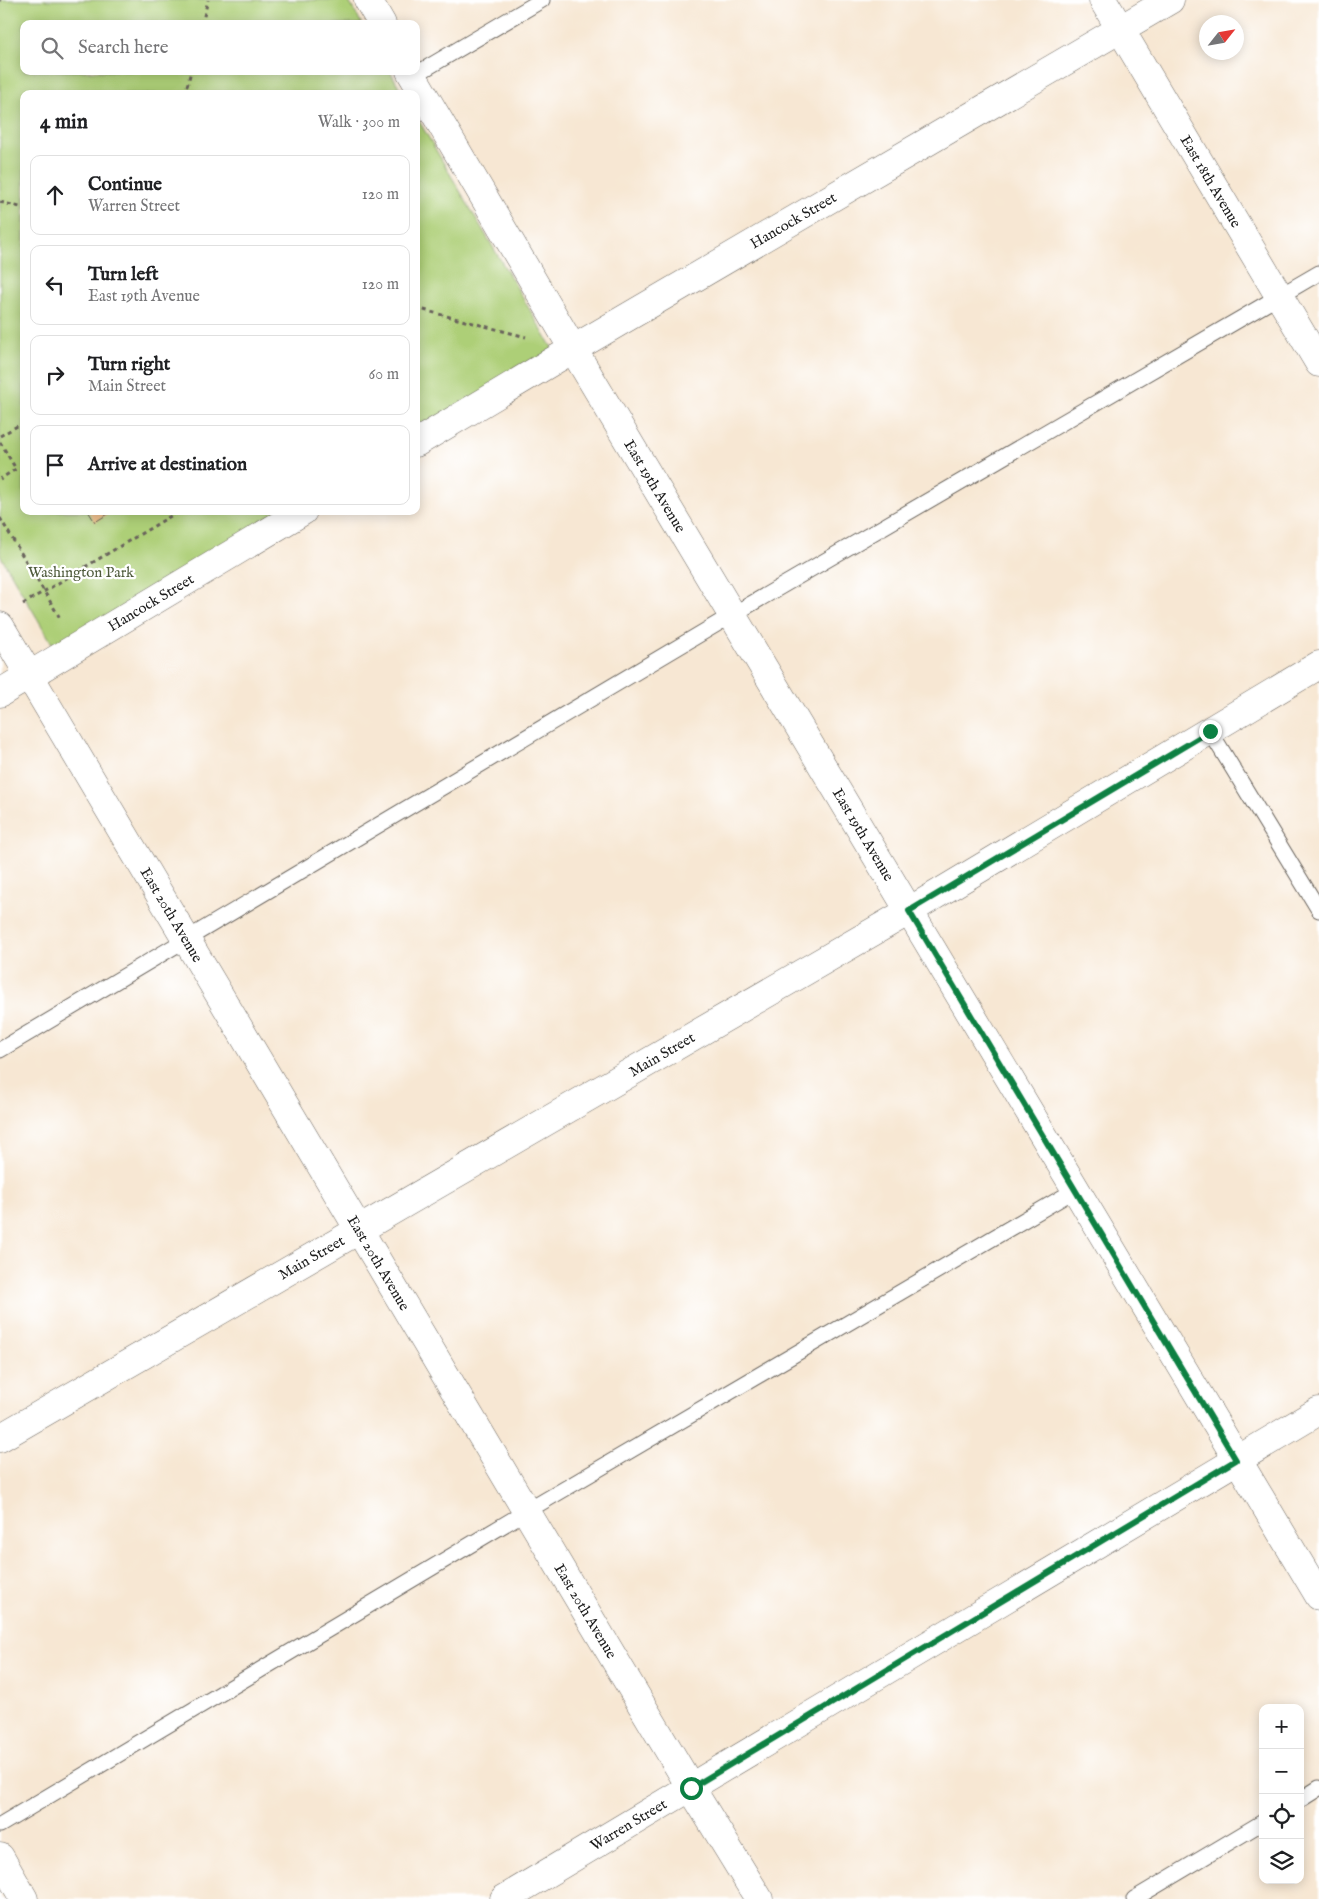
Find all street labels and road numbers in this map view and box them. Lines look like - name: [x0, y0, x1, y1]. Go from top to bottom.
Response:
- street label: East 18th Avenue: [1176, 132, 1245, 231]
- street label: Hancock Street: [747, 188, 840, 253]
- street label: East 19th Avenue: [619, 436, 690, 536]
- street label: Hancock Street: [105, 570, 198, 636]
- street label: East 19th Avenue: [828, 785, 898, 885]
- street label: East 20th Avenue: [136, 864, 207, 966]
- street label: Main Street: [626, 1028, 698, 1081]
- street label: East 20th Avenue: [343, 1212, 414, 1314]
- street label: Main Street: [275, 1231, 348, 1284]
- street label: East 20th Avenue: [550, 1560, 621, 1662]
- street label: Warren Street: [587, 1795, 671, 1855]

